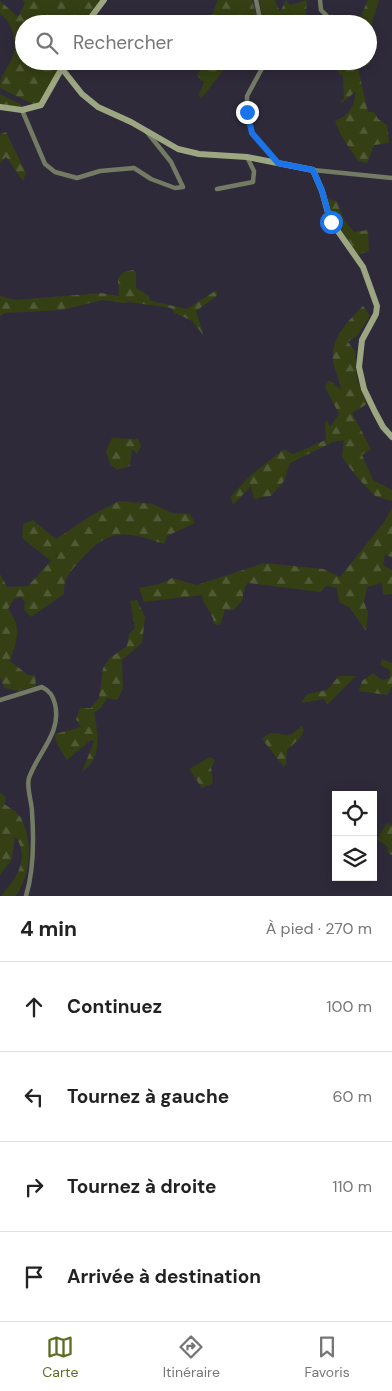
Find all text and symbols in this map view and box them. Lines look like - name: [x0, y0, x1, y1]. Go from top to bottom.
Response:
- search box: [15, 15, 377, 70]
- icon: search: [33, 29, 61, 57]
- text: Rechercher: [73, 30, 173, 55]
- route end: [236, 101, 259, 124]
- route start: [320, 211, 343, 234]
- map controls: [332, 791, 377, 881]
- button: locate: [332, 791, 377, 836]
- button: layers: [332, 836, 377, 881]
- text: 4 min: [20, 915, 77, 943]
- text: À pied · 270 m: [266, 918, 372, 939]
- icon: ahead: [20, 993, 48, 1021]
- text: Continuez: [67, 994, 162, 1019]
- text: 100 m: [327, 996, 372, 1017]
- icon: left: [20, 1083, 48, 1111]
- text: Tournez à gauche: [67, 1084, 229, 1109]
- text: 60 m: [332, 1086, 372, 1107]
- icon: right: [20, 1173, 48, 1201]
- text: Tournez à droite: [67, 1174, 217, 1199]
- text: 110 m: [333, 1176, 372, 1197]
- icon: arrive: [20, 1263, 48, 1291]
- text: Arrivée à destination: [67, 1264, 261, 1289]
- tab: Carte: [42, 1333, 78, 1381]
- tab: Itinéraire: [163, 1333, 220, 1381]
- tab: Favoris: [304, 1333, 350, 1381]

